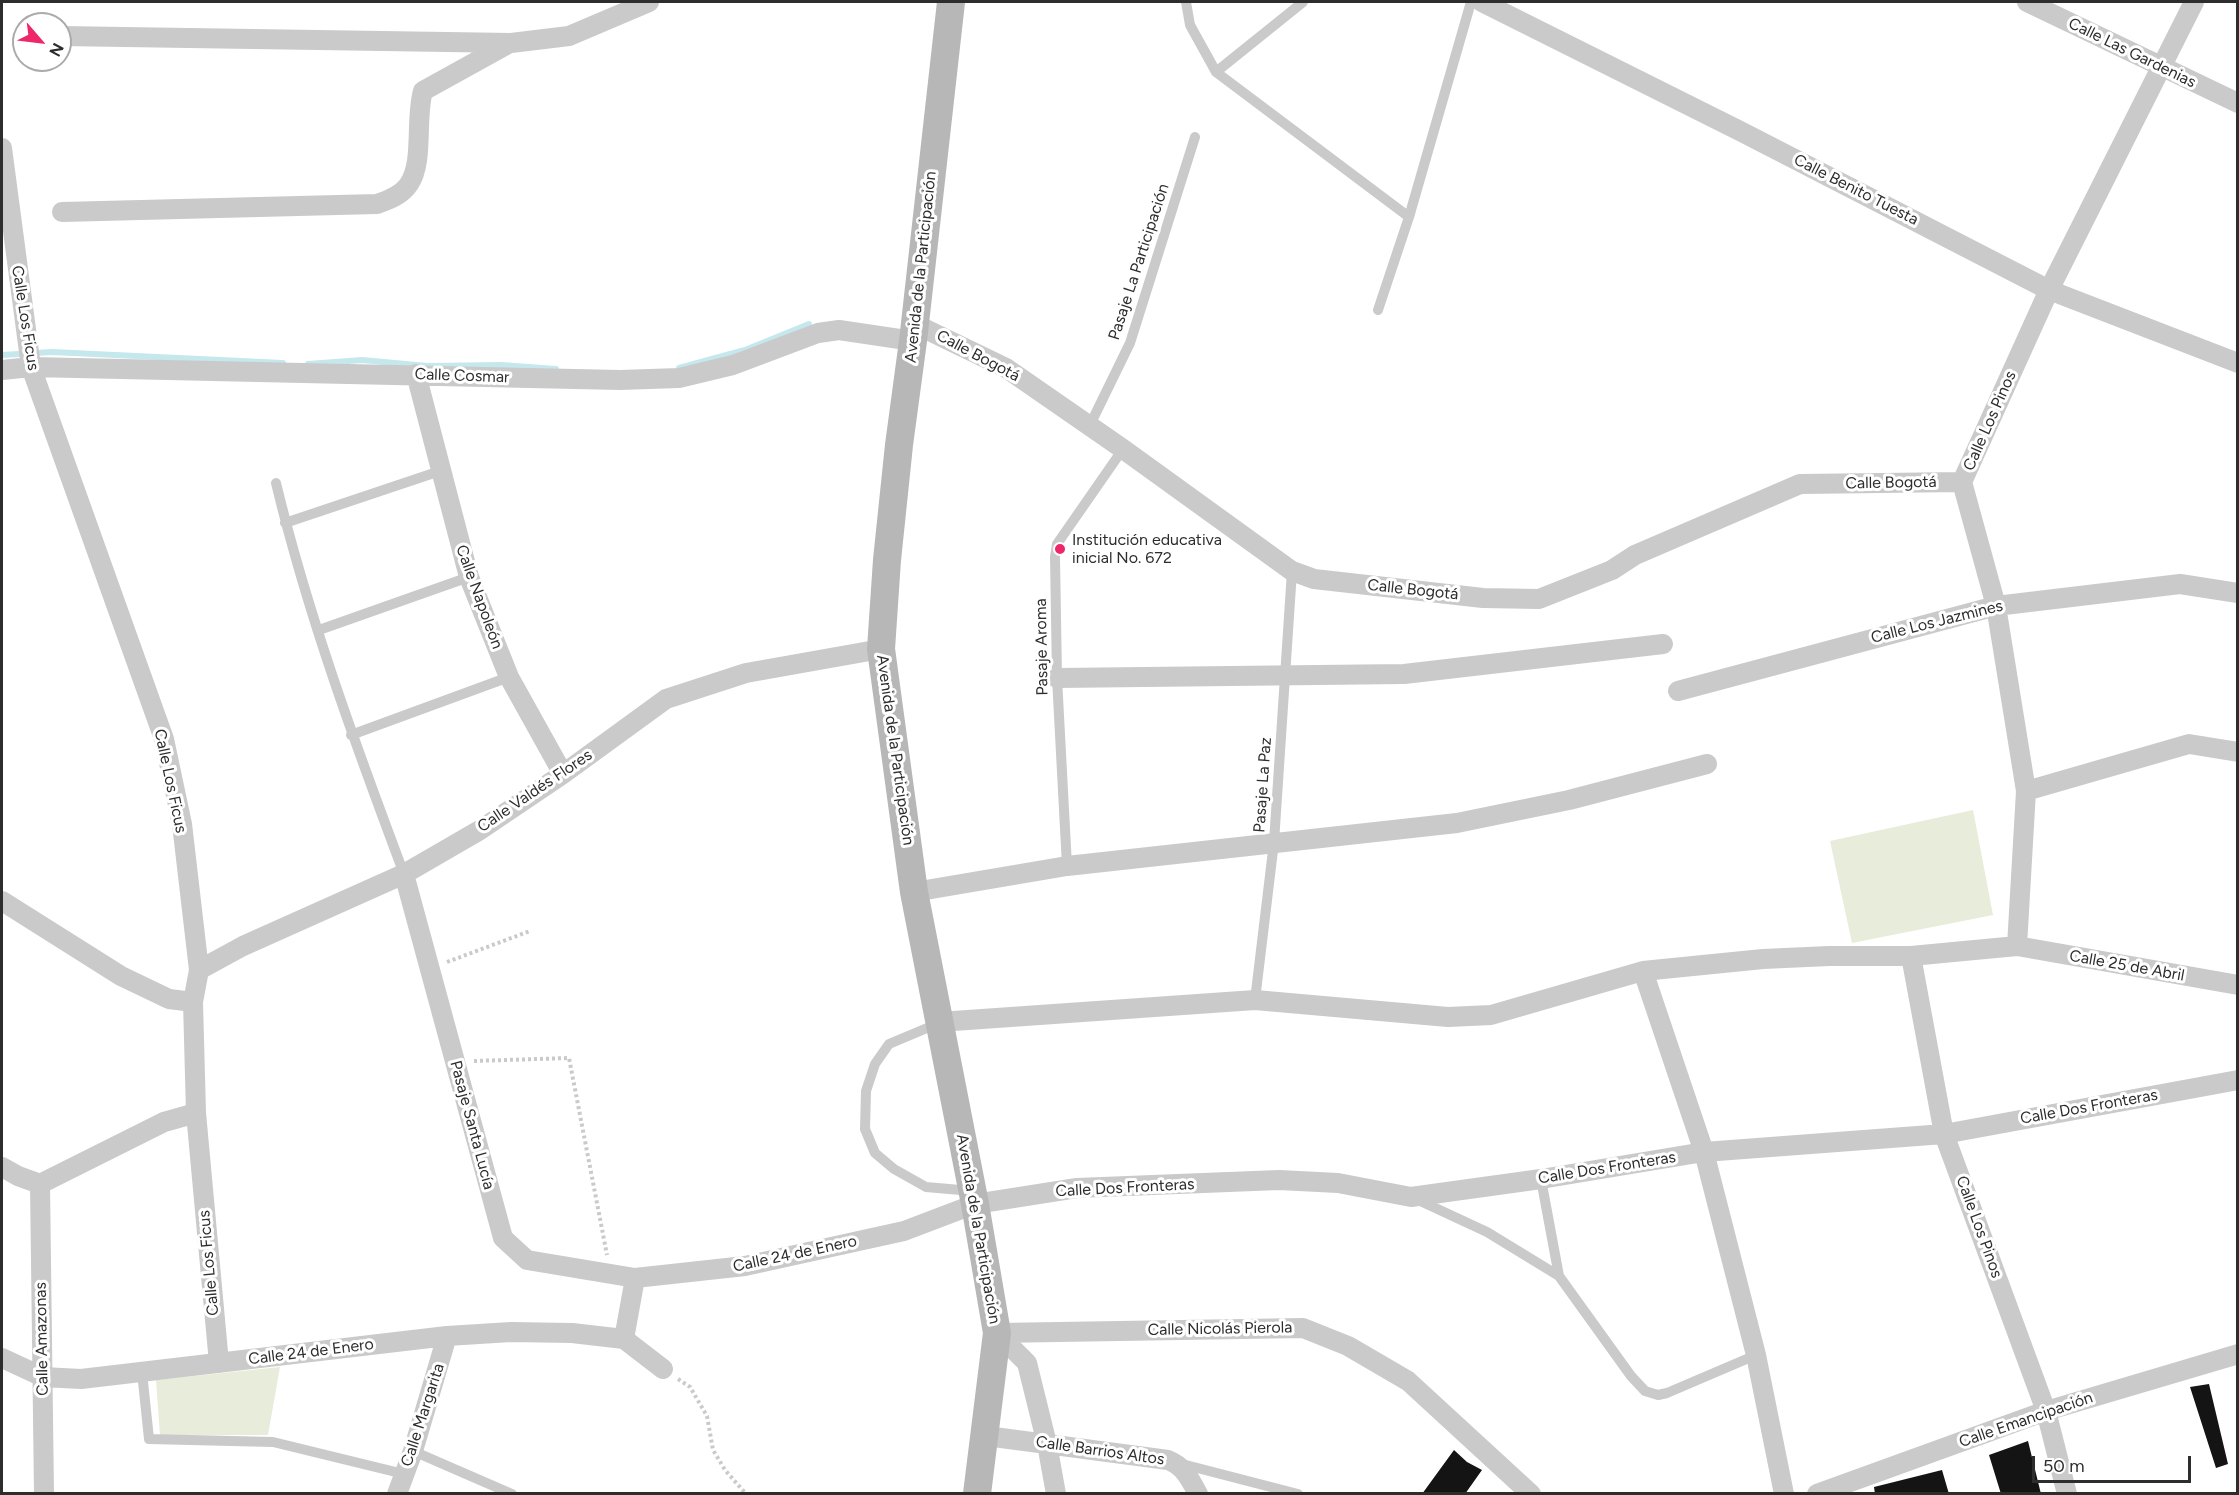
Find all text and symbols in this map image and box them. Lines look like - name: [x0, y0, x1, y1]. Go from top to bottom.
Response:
- north arrow: [12, 12, 72, 72]
- street label: Calle Las Gardenias: [2065, 14, 2199, 92]
- text: N: [45, 40, 68, 60]
- street label: Calle Benito Tuesta: [1791, 150, 1921, 230]
- street label: Avenida de la Participación: [901, 170, 941, 364]
- street label: Pasaje La Participación: [1105, 181, 1173, 343]
- street label: Calle Los Ficus: [7, 264, 43, 372]
- street label: Calle Bogotá: [933, 326, 1023, 386]
- street label: Calle Cosmar: [414, 365, 510, 387]
- street label: Calle Los Pinos: [1959, 368, 2021, 474]
- street label: Calle Bogotá: [1845, 473, 1937, 493]
- place label: Institución educativa inicial No. 672: [1072, 530, 1222, 568]
- street label: Calle Napoleón: [451, 542, 507, 652]
- marker: Institución educativa inicial No. 672: [1053, 542, 1067, 556]
- street label: Calle Bogotá: [1367, 576, 1459, 604]
- street label: Calle Los Jazmines: [1869, 596, 2005, 648]
- street label: Pasaje Aroma: [1032, 598, 1052, 696]
- street label: Avenida de la Participación: [872, 653, 918, 847]
- street label: Calle Los Ficus: [150, 727, 190, 835]
- street label: Pasaje La Paz: [1250, 737, 1276, 833]
- street label: Calle Valdés Flores: [474, 746, 596, 836]
- street label: Calle 25 de Abril: [2068, 946, 2186, 986]
- street label: Pasaje Santa Lucía: [446, 1058, 498, 1192]
- street label: Calle Dos Fronteras: [2019, 1085, 2159, 1129]
- street label: Avenida de la Participación: [952, 1133, 1004, 1325]
- street label: Calle Dos Fronteras: [1537, 1148, 1677, 1188]
- street label: Calle Los Pinos: [1952, 1173, 2006, 1281]
- street label: Calle Dos Fronteras: [1055, 1175, 1195, 1201]
- street label: Calle Los Ficus: [195, 1209, 223, 1317]
- street label: Calle 24 de Enero: [731, 1231, 859, 1277]
- street label: Calle Amazonas: [31, 1282, 53, 1396]
- street label: Calle Nicolás Pierola: [1148, 1318, 1292, 1340]
- street label: Calle 24 de Enero: [247, 1335, 375, 1369]
- street label: Calle Margarita: [397, 1361, 449, 1469]
- street label: Calle Emancipación: [1957, 1388, 2095, 1452]
- street label: Calle Barrios Altos: [1034, 1432, 1166, 1470]
- scale bar: [2035, 1444, 2194, 1482]
- text: 50 m: [2043, 1455, 2085, 1477]

